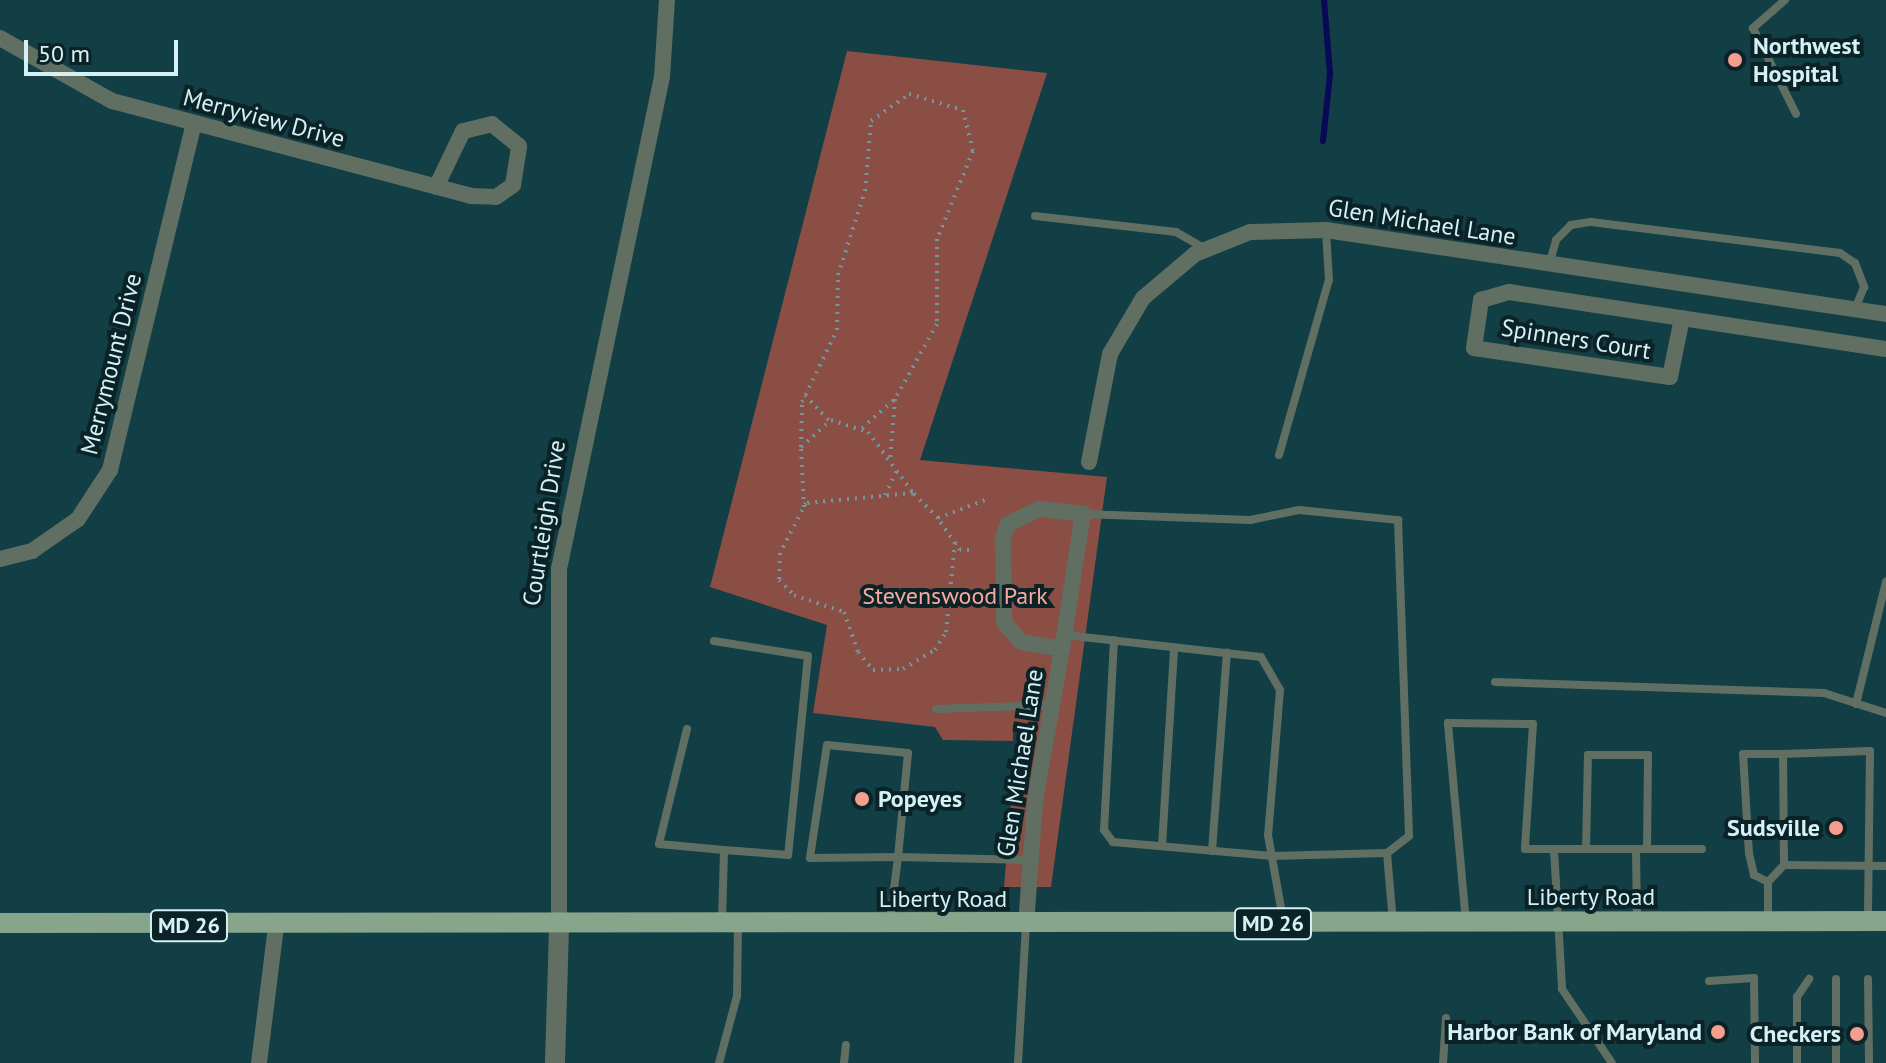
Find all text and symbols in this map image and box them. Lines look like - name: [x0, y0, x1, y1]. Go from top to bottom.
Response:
- scale bar: [28, 24, 182, 74]
- place label: Northwest Hospital: [1753, 32, 1860, 88]
- text: 50 m: [38, 38, 90, 69]
- marker: Northwest Hospital: [1724, 49, 1746, 71]
- street label: Merryview Drive: [180, 83, 348, 153]
- street label: Glen Michael Lane: [1326, 193, 1518, 251]
- street label: Merrymount Drive: [75, 271, 147, 457]
- street label: Spinners Court: [1499, 313, 1653, 365]
- street label: Courtleigh Drive: [517, 438, 571, 608]
- park label: Stevenswood Park: [862, 582, 1048, 610]
- street label: Glen Michael Lane: [991, 667, 1049, 859]
- place label: Popeyes: [878, 785, 962, 813]
- marker: Popeyes: [853, 790, 871, 808]
- place label: Sudsville: [1727, 814, 1820, 842]
- marker: Sudsville: [1827, 819, 1845, 837]
- street label: Liberty Road: [1526, 883, 1656, 911]
- street label: Liberty Road: [878, 885, 1008, 913]
- road number: MD 26: [1233, 906, 1313, 942]
- road number: MD 26: [149, 908, 229, 944]
- place label: Harbor Bank of Maryland: [1446, 1018, 1702, 1046]
- place label: Checkers: [1750, 1020, 1841, 1048]
- marker: Harbor Bank of Maryland: [1709, 1023, 1727, 1041]
- marker: Checkers: [1848, 1025, 1866, 1043]

